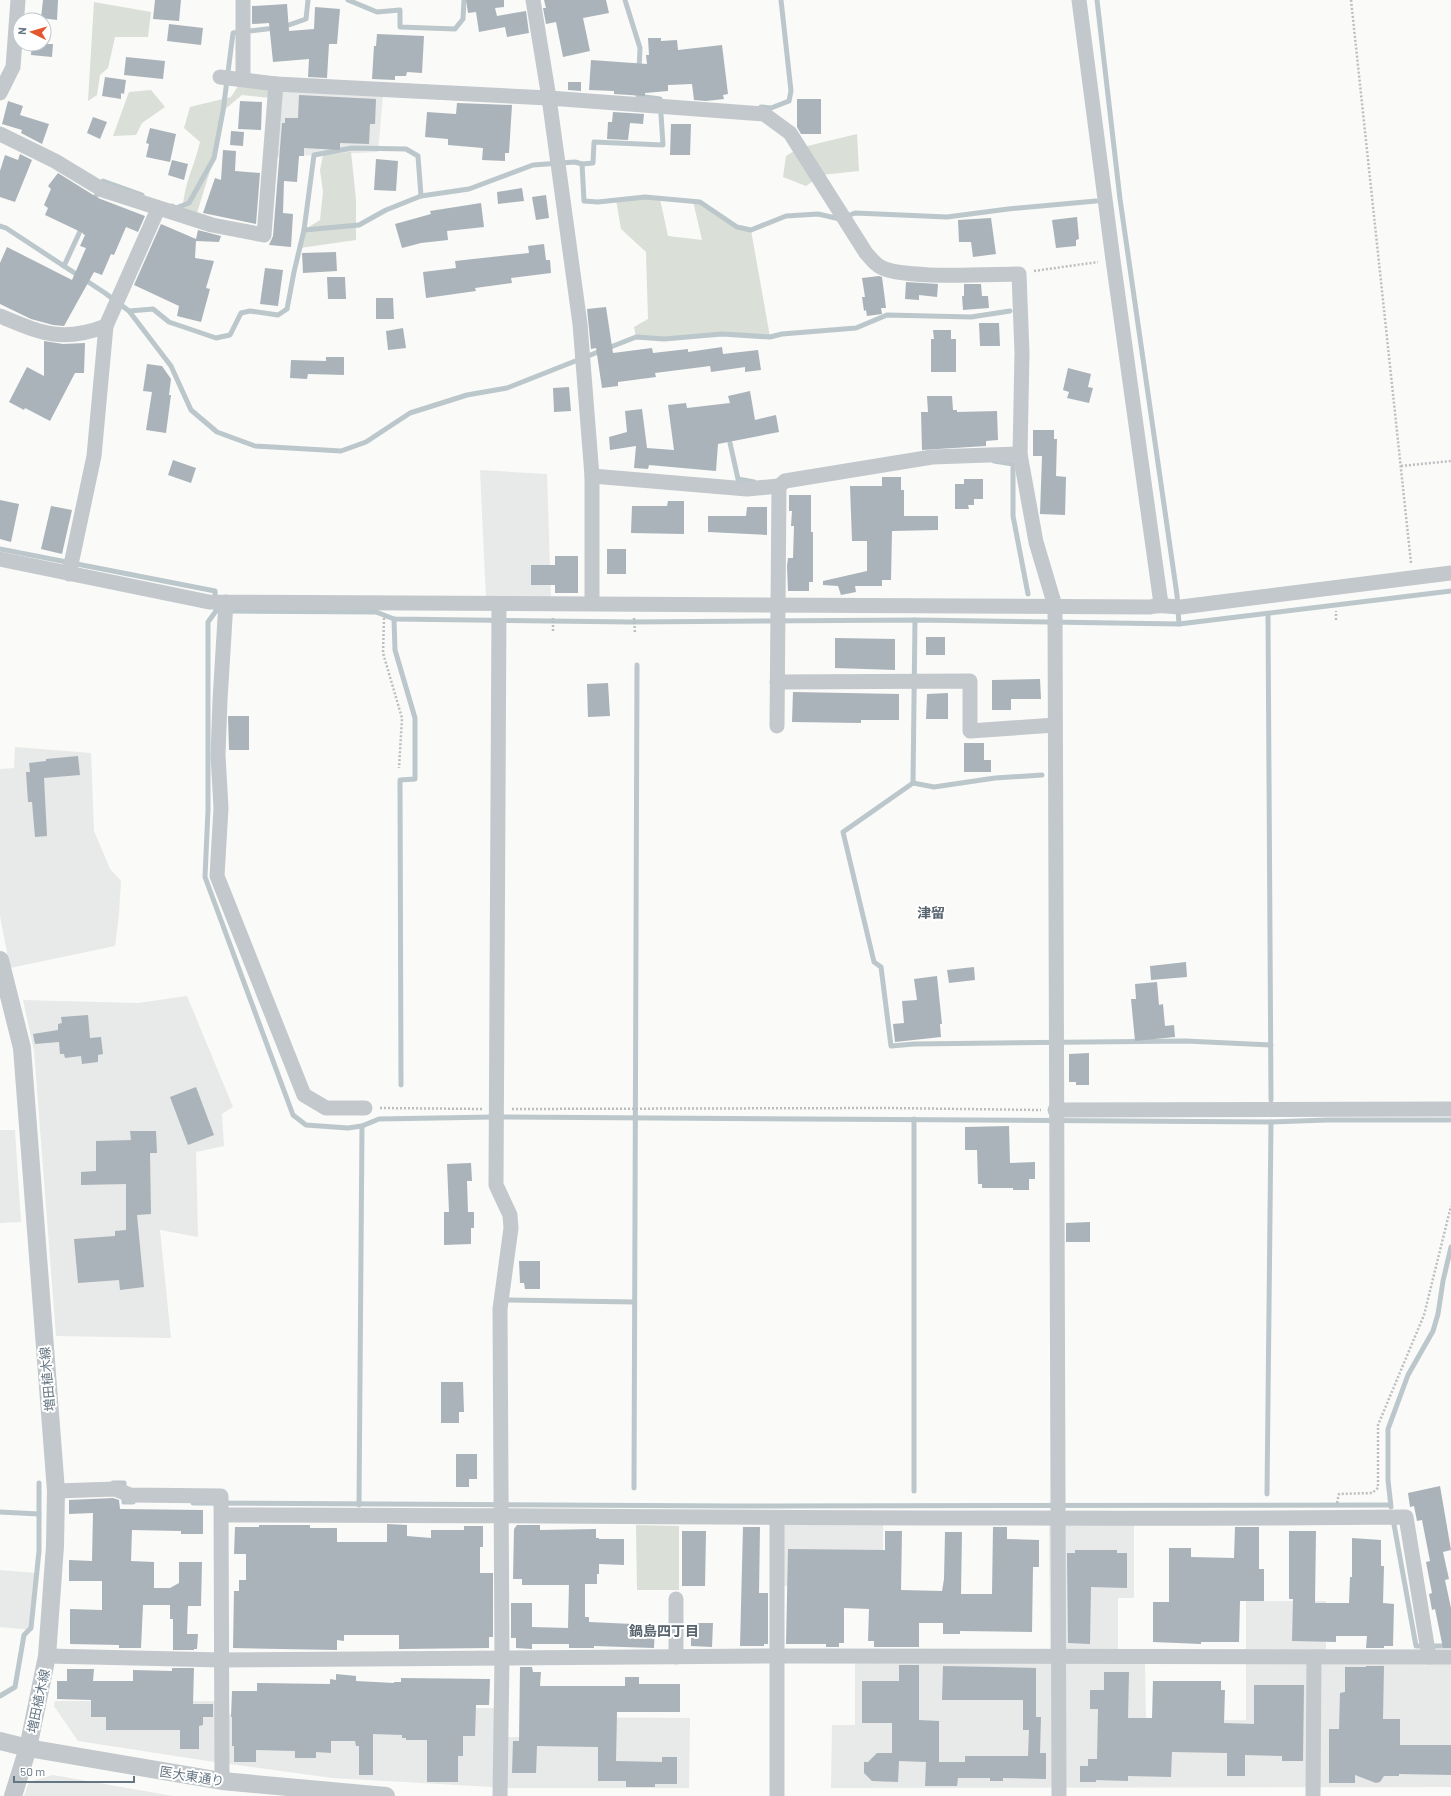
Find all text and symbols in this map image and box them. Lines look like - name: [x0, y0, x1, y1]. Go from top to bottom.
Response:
- north arrow: [12, 12, 52, 52]
- text: N: [15, 27, 28, 35]
- district label: 津留: [917, 904, 945, 921]
- street label: 増田植木線: [36, 1346, 58, 1412]
- district label: 鍋島四丁目: [629, 1622, 699, 1639]
- street label: 増田植木線: [23, 1668, 53, 1734]
- scale bar: [14, 1758, 134, 1784]
- street label: 医大東通り: [159, 1763, 225, 1789]
- text: 50 m: [20, 1764, 45, 1778]

